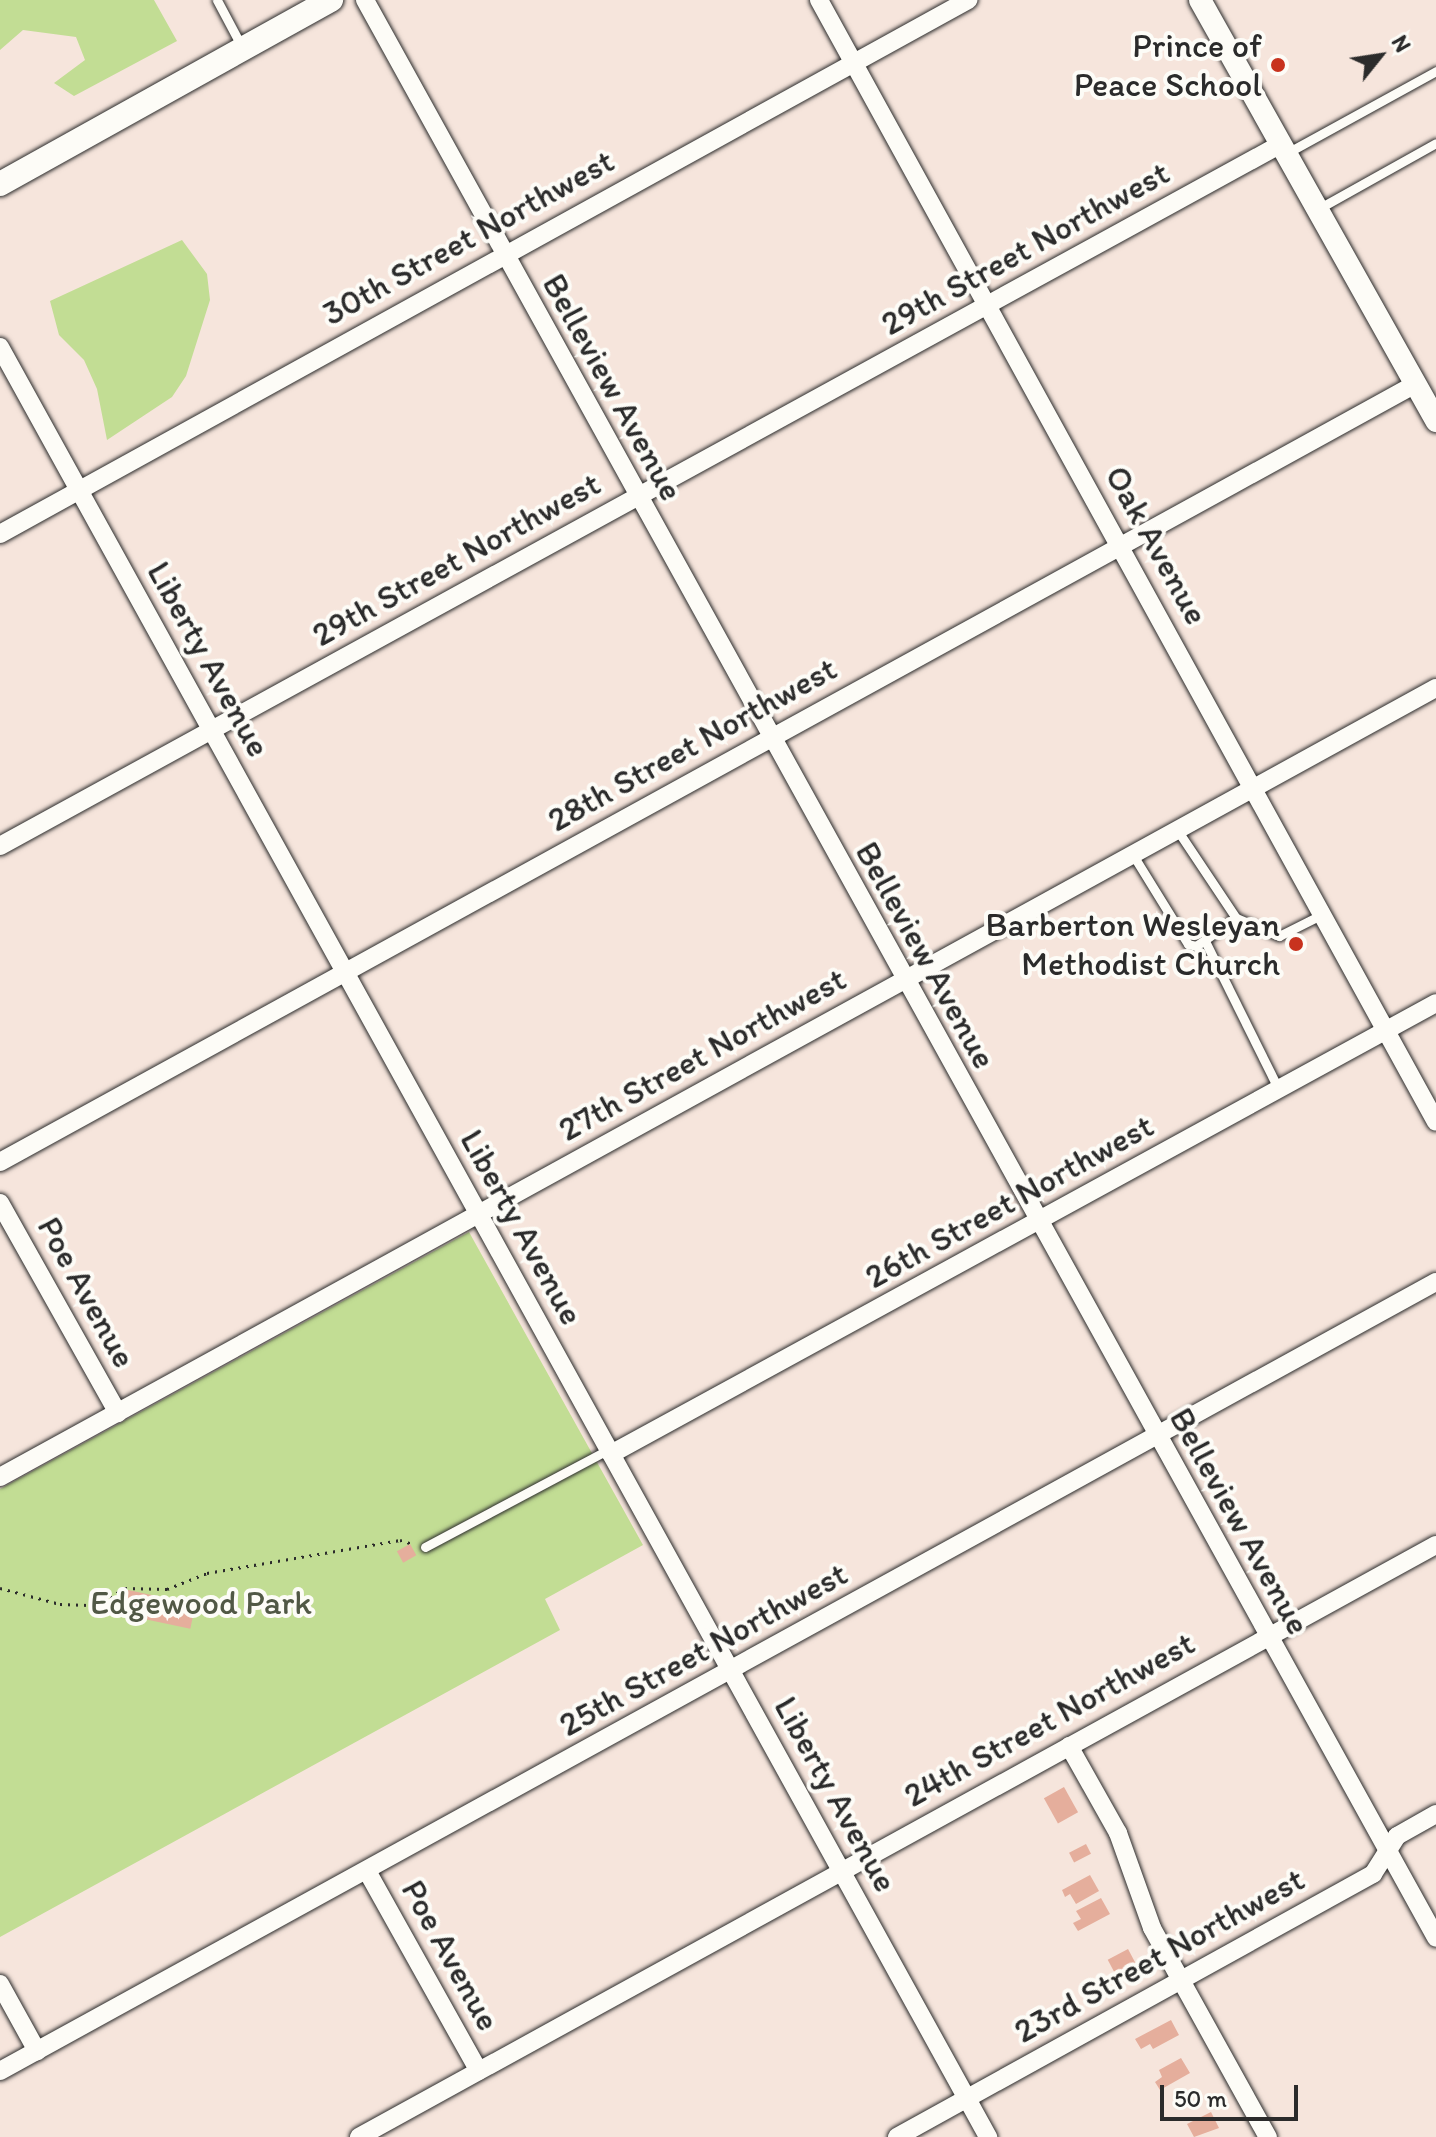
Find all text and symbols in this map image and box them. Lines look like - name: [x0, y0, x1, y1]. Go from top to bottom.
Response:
- north arrow: [1340, 16, 1420, 96]
- place label: Prince of Peace School: [1074, 25, 1262, 104]
- text: N: [1386, 31, 1417, 57]
- marker: Prince of Peace School: [1269, 56, 1287, 74]
- street label: 30th Street Northwest: [315, 140, 621, 334]
- street label: 29th Street Northwest: [874, 152, 1176, 344]
- street label: Belleview Avenue: [534, 267, 692, 507]
- street label: Oak Avenue: [1097, 459, 1217, 631]
- street label: 29th Street Northwest: [305, 463, 607, 655]
- street label: Liberty Avenue: [139, 555, 279, 763]
- street label: 28th Street Northwest: [541, 648, 843, 840]
- street label: Belleview Avenue: [847, 835, 1005, 1075]
- place label: Barberton Wesleyan Methodist Church: [986, 904, 1280, 984]
- marker: Barberton Wesleyan Methodist Church: [1287, 935, 1305, 953]
- street label: 27th Street Northwest: [551, 958, 853, 1150]
- street label: 26th Street Northwest: [858, 1105, 1160, 1297]
- street label: Liberty Avenue: [452, 1123, 592, 1331]
- street label: Poe Avenue: [29, 1210, 145, 1374]
- street label: Belleview Avenue: [1161, 1401, 1319, 1641]
- street label: 25th Street Northwest: [552, 1553, 854, 1745]
- park label: Edgewood Park: [90, 1583, 312, 1623]
- street label: 24th Street Northwest: [897, 1622, 1201, 1816]
- street label: Liberty Avenue: [766, 1690, 906, 1898]
- street label: 23rd Street Northwest: [1007, 1858, 1311, 2052]
- street label: Poe Avenue: [393, 1873, 509, 2037]
- scale bar: [1164, 2069, 1302, 2119]
- text: 50 m: [1174, 2084, 1227, 2113]

